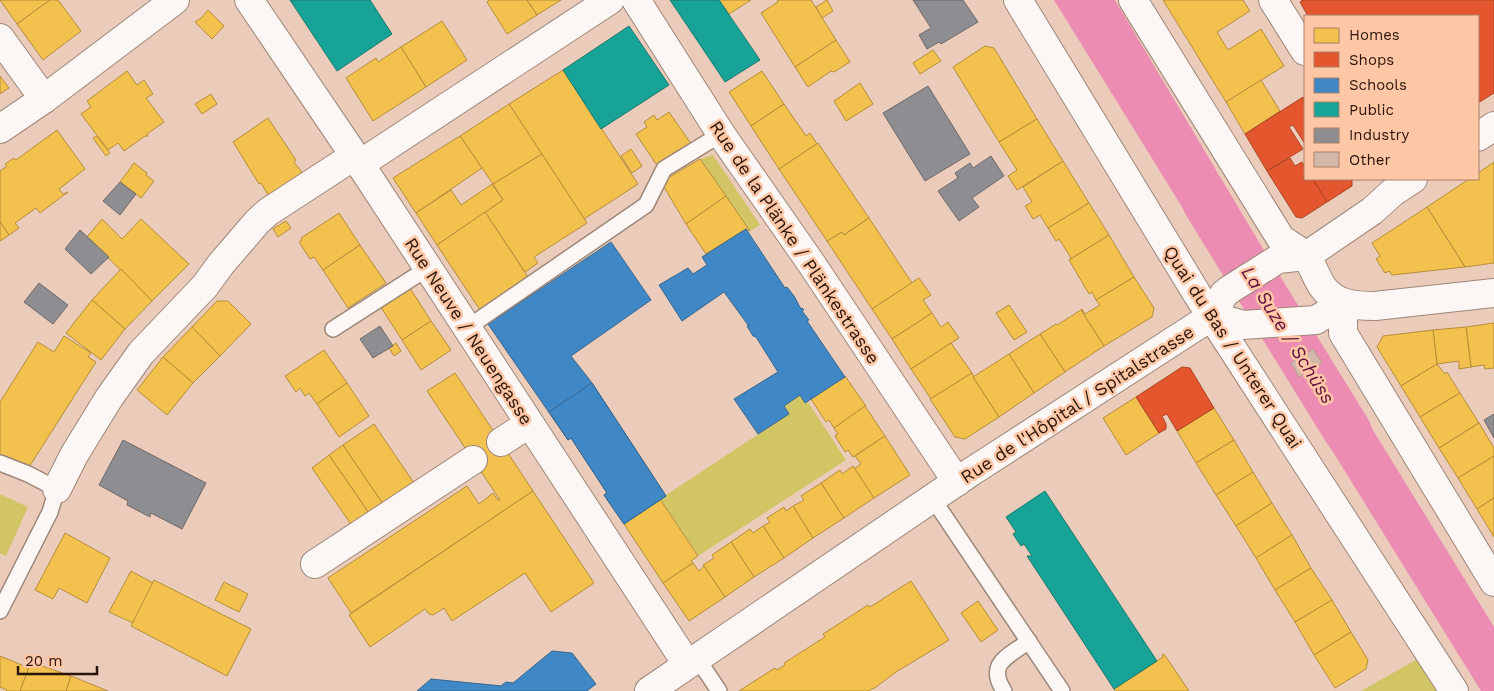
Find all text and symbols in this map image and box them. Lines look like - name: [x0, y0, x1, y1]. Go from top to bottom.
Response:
- legend: [1304, 15, 1479, 180]
- text: Homes: [1349, 26, 1400, 44]
- text: Shops: [1349, 51, 1394, 69]
- text: Schools: [1349, 76, 1407, 94]
- text: Public: [1349, 101, 1394, 119]
- street label: Rue de la Plänke / Plänkestrasse: [706, 116, 884, 368]
- text: Industry: [1349, 126, 1410, 144]
- text: Other: [1349, 151, 1391, 169]
- street label: Rue Neuve / Neuengasse: [401, 233, 537, 429]
- street label: Quai du Bas / Unterer Quai: [1160, 242, 1306, 452]
- water label: La Suze / Schüss: [1236, 262, 1340, 408]
- street label: Rue de l'Hôpital / Spitalstrasse: [957, 321, 1197, 487]
- scale bar: [18, 644, 96, 676]
- text: 20 m: [25, 652, 63, 670]

